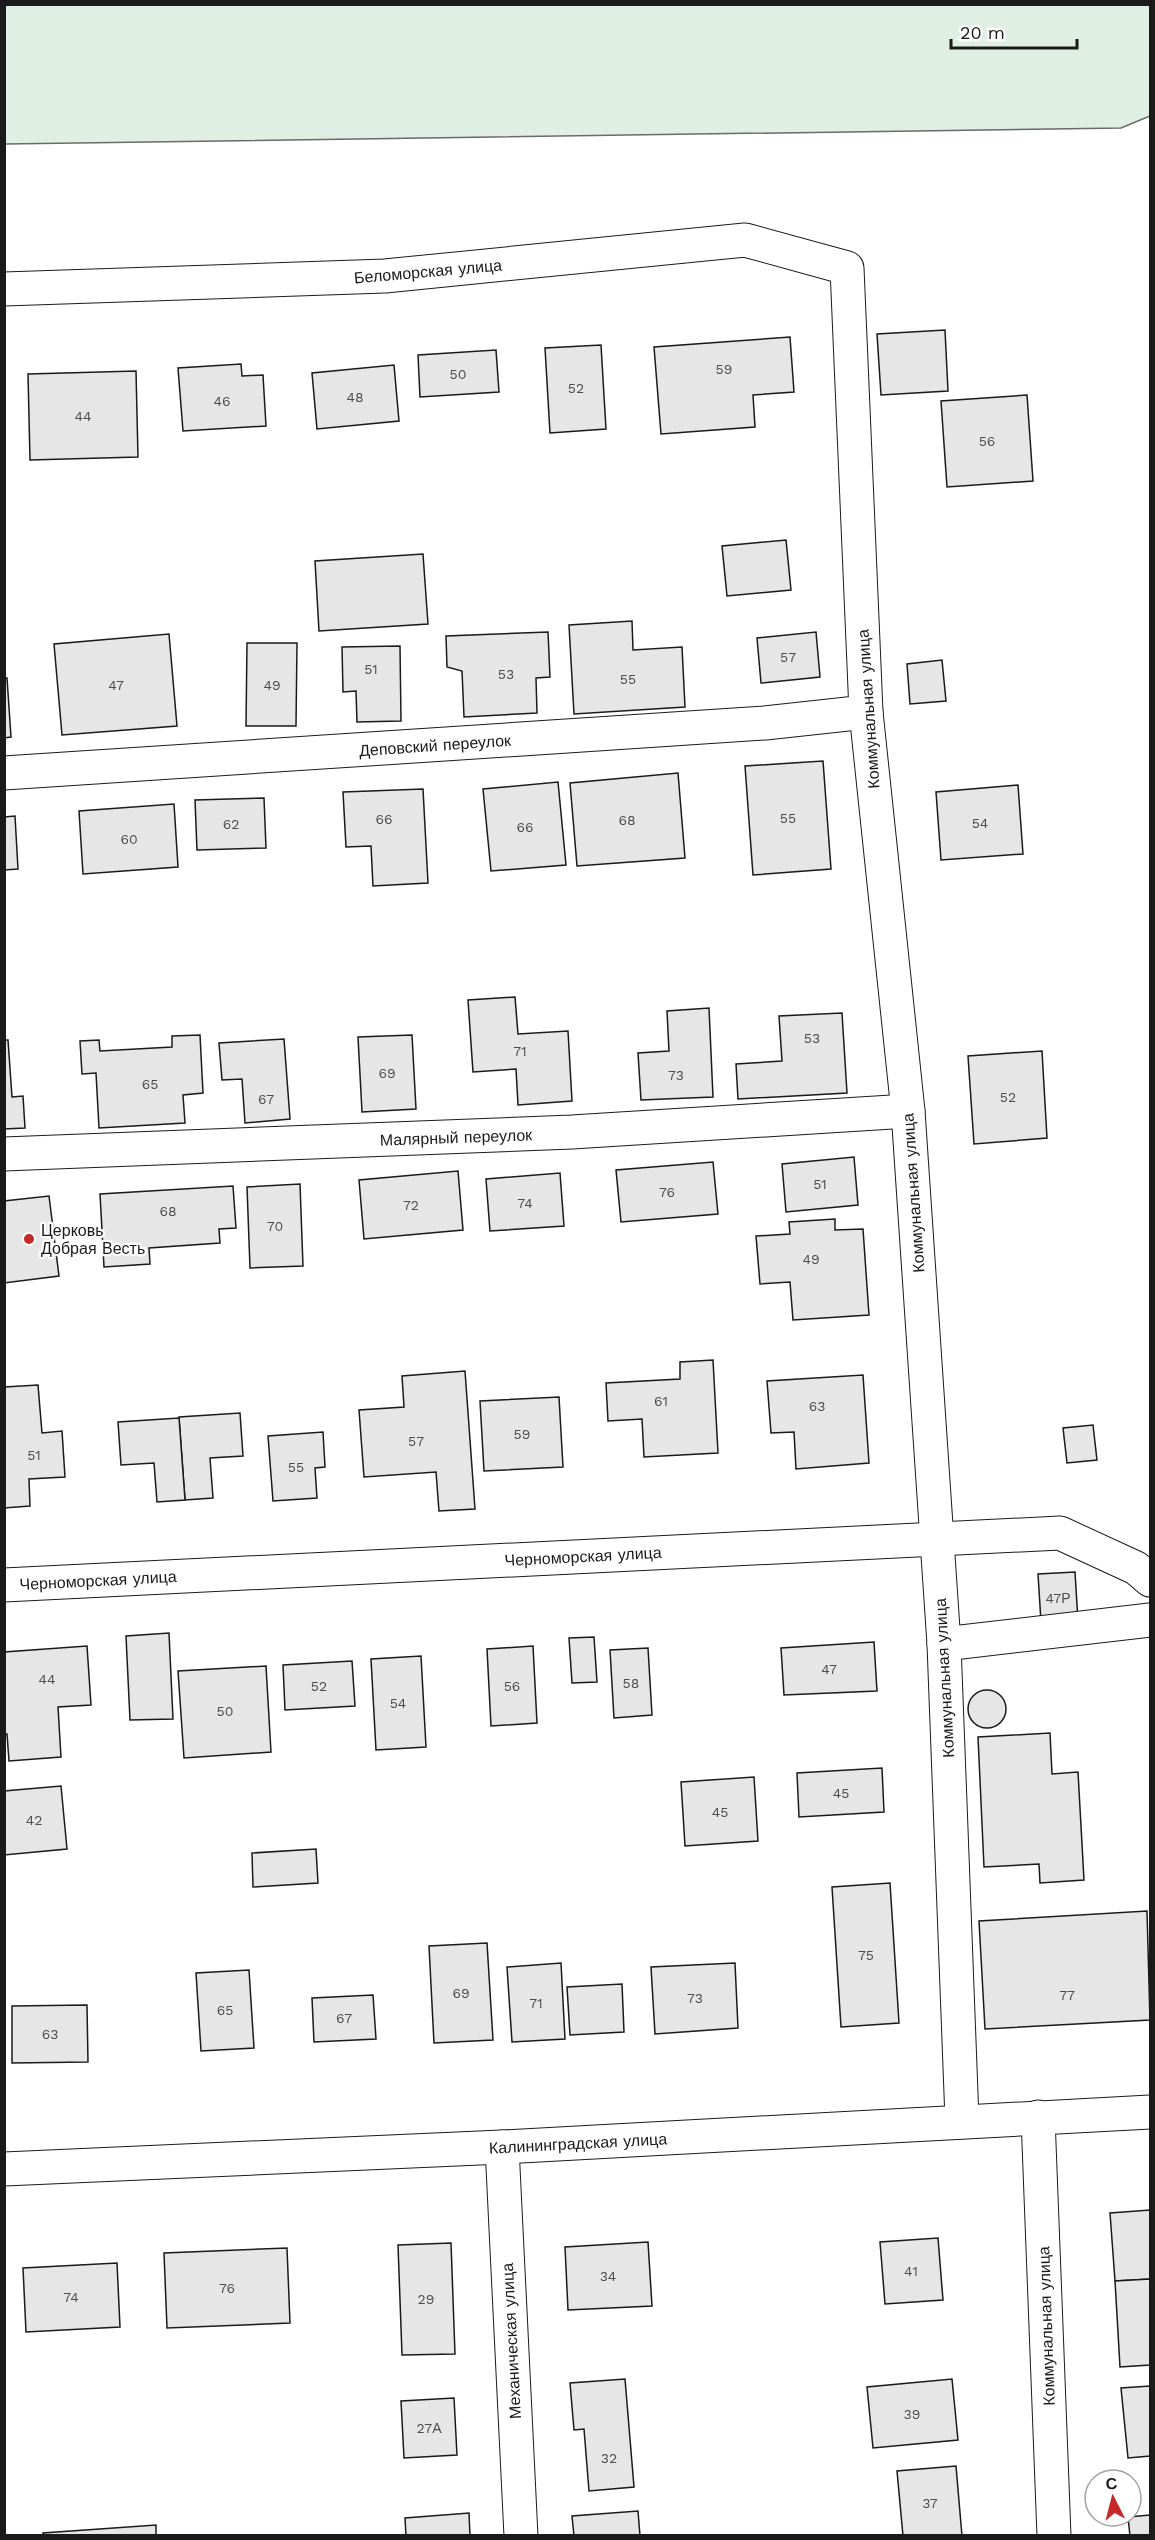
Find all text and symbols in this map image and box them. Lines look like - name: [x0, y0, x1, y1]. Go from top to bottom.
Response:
- scale bar: [951, 12, 1077, 50]
- text: 20 m: [960, 22, 1005, 43]
- street label: Беломорская улица: [353, 256, 503, 287]
- house number: 59: [716, 361, 732, 377]
- house number: 50: [450, 366, 466, 382]
- house number: 52: [568, 380, 584, 396]
- house number: 48: [346, 389, 364, 405]
- house number: 46: [213, 393, 231, 409]
- house number: 44: [74, 408, 92, 424]
- house number: 56: [979, 433, 995, 449]
- street label: Коммунальная улица: [853, 629, 884, 789]
- house number: 57: [780, 649, 796, 665]
- house number: 51: [364, 661, 378, 677]
- house number: 53: [498, 666, 514, 682]
- house number: 55: [620, 671, 636, 687]
- house number: 47: [108, 677, 124, 693]
- house number: 49: [263, 677, 281, 693]
- street label: Деповский переулок: [358, 731, 513, 760]
- house number: 55: [780, 810, 796, 826]
- house number: 66: [375, 811, 393, 827]
- house number: 68: [618, 812, 636, 828]
- house number: 54: [972, 815, 988, 831]
- house number: 62: [223, 816, 239, 832]
- house number: 66: [516, 819, 534, 835]
- house number: 60: [120, 831, 138, 847]
- house number: 53: [804, 1030, 820, 1046]
- house number: 71: [513, 1043, 527, 1059]
- house number: 69: [378, 1065, 396, 1081]
- house number: 73: [668, 1067, 684, 1083]
- house number: 65: [142, 1076, 158, 1092]
- house number: 52: [1000, 1089, 1016, 1105]
- house number: 67: [258, 1091, 274, 1107]
- street label: Коммунальная улица: [898, 1113, 929, 1273]
- street label: Малярный переулок: [380, 1125, 533, 1150]
- house number: 51: [813, 1176, 827, 1192]
- house number: 76: [659, 1184, 675, 1200]
- house number: 74: [517, 1195, 533, 1211]
- house number: 72: [403, 1197, 419, 1213]
- house number: 68: [159, 1203, 177, 1219]
- house number: 70: [267, 1218, 283, 1234]
- place label: Церковь Добрая Весть: [41, 1221, 145, 1258]
- marker: Церковь Добрая Весть: [22, 1232, 36, 1246]
- house number: 49: [802, 1251, 820, 1267]
- house number: 61: [654, 1393, 668, 1409]
- house number: 63: [809, 1398, 825, 1414]
- house number: 59: [514, 1426, 530, 1442]
- house number: 57: [408, 1433, 424, 1449]
- house number: 51: [27, 1447, 41, 1463]
- house number: 55: [288, 1459, 304, 1475]
- street label: Черноморская улица: [504, 1543, 662, 1570]
- street label: Черноморская улица: [19, 1567, 177, 1594]
- house number: 47Р: [1045, 1590, 1071, 1606]
- street label: Коммунальная улица: [931, 1598, 958, 1758]
- house number: 47: [821, 1661, 837, 1677]
- house number: 44: [38, 1671, 56, 1687]
- house number: 58: [623, 1675, 639, 1691]
- house number: 52: [311, 1678, 327, 1694]
- house number: 56: [504, 1678, 520, 1694]
- house number: 54: [390, 1695, 406, 1711]
- house number: 50: [217, 1703, 233, 1719]
- house number: 45: [833, 1785, 849, 1801]
- house number: 45: [712, 1804, 728, 1820]
- house number: 42: [26, 1812, 42, 1828]
- house number: 75: [858, 1947, 874, 1963]
- house number: 69: [452, 1985, 470, 2001]
- house number: 77: [1059, 1987, 1075, 2003]
- house number: 73: [687, 1990, 703, 2006]
- house number: 71: [529, 1995, 543, 2011]
- house number: 65: [217, 2002, 233, 2018]
- house number: 67: [336, 2010, 352, 2026]
- house number: 63: [42, 2026, 58, 2042]
- street label: Калининградская улица: [488, 2129, 668, 2158]
- street label: Коммунальная улица: [1034, 2246, 1059, 2406]
- street label: Механическая улица: [498, 2262, 525, 2419]
- house number: 41: [904, 2263, 918, 2279]
- house number: 34: [600, 2268, 616, 2284]
- house number: 76: [219, 2280, 235, 2296]
- house number: 74: [63, 2289, 79, 2305]
- house number: 29: [418, 2291, 434, 2307]
- house number: 39: [904, 2406, 920, 2422]
- house number: 27А: [416, 2420, 442, 2436]
- house number: 32: [601, 2450, 617, 2466]
- north arrow: [1083, 2468, 1143, 2528]
- text: С: [1105, 2473, 1119, 2494]
- house number: 37: [922, 2495, 938, 2511]

